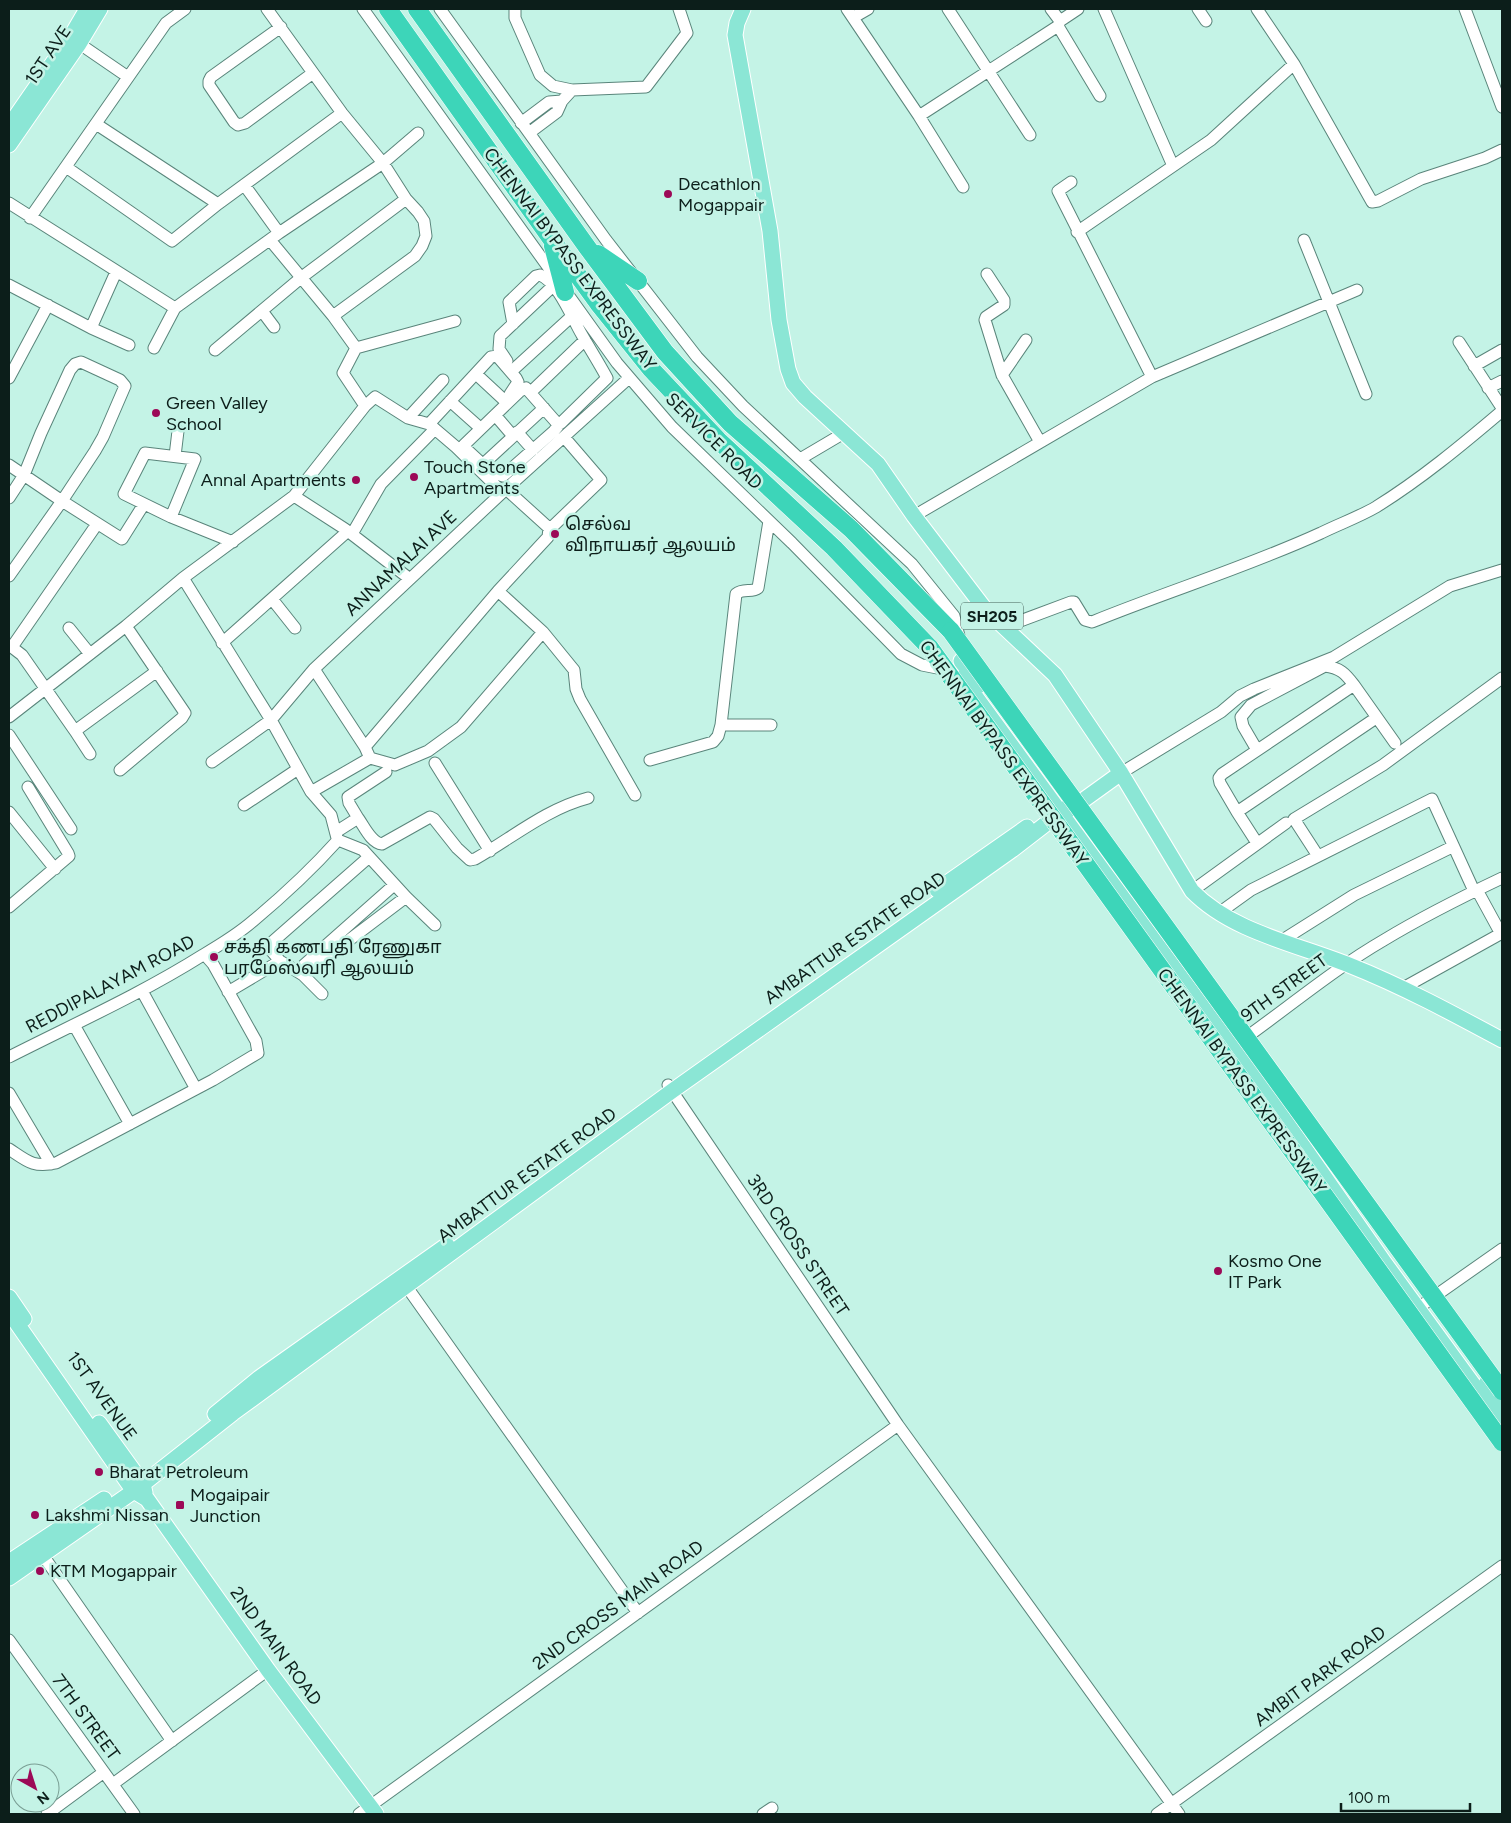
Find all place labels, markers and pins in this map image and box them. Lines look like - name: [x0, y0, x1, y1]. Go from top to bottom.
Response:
- place label: Decathlon Mogappair: [678, 173, 764, 216]
- marker: Decathlon Mogappair: [662, 188, 674, 200]
- place label: Green Valley School: [166, 392, 268, 435]
- marker: Green Valley School: [150, 407, 162, 419]
- place label: Touch Stone Apartments: [424, 456, 526, 499]
- place label: Annal Apartments: [201, 469, 346, 491]
- marker: Touch Stone Apartments: [408, 471, 420, 483]
- marker: Annal Apartments: [350, 474, 362, 486]
- place label: செல்வ விநாயகர் ஆலயம்: [565, 513, 736, 558]
- marker: செல்வ விநாயகர் ஆலயம்: [549, 528, 561, 540]
- place label: சக்தி கணபதி ரேணுகா பரமேஸ்வரி ஆலயம்: [224, 936, 442, 981]
- marker: சக்தி கணபதி ரேணுகா பரமேஸ்வரி ஆலயம்: [208, 951, 220, 963]
- place label: Kosmo One IT Park: [1228, 1250, 1322, 1293]
- marker: Kosmo One IT Park: [1212, 1265, 1224, 1277]
- place label: Bharat Petroleum: [109, 1461, 248, 1483]
- marker: Bharat Petroleum: [93, 1466, 105, 1478]
- place label: Mogaipair Junction: [190, 1484, 270, 1527]
- marker: Mogaipair Junction: [174, 1499, 186, 1511]
- place label: Lakshmi Nissan: [45, 1504, 169, 1526]
- marker: Lakshmi Nissan: [29, 1509, 41, 1521]
- place label: KTM Mogappair: [50, 1560, 177, 1582]
- marker: KTM Mogappair: [34, 1565, 46, 1577]

